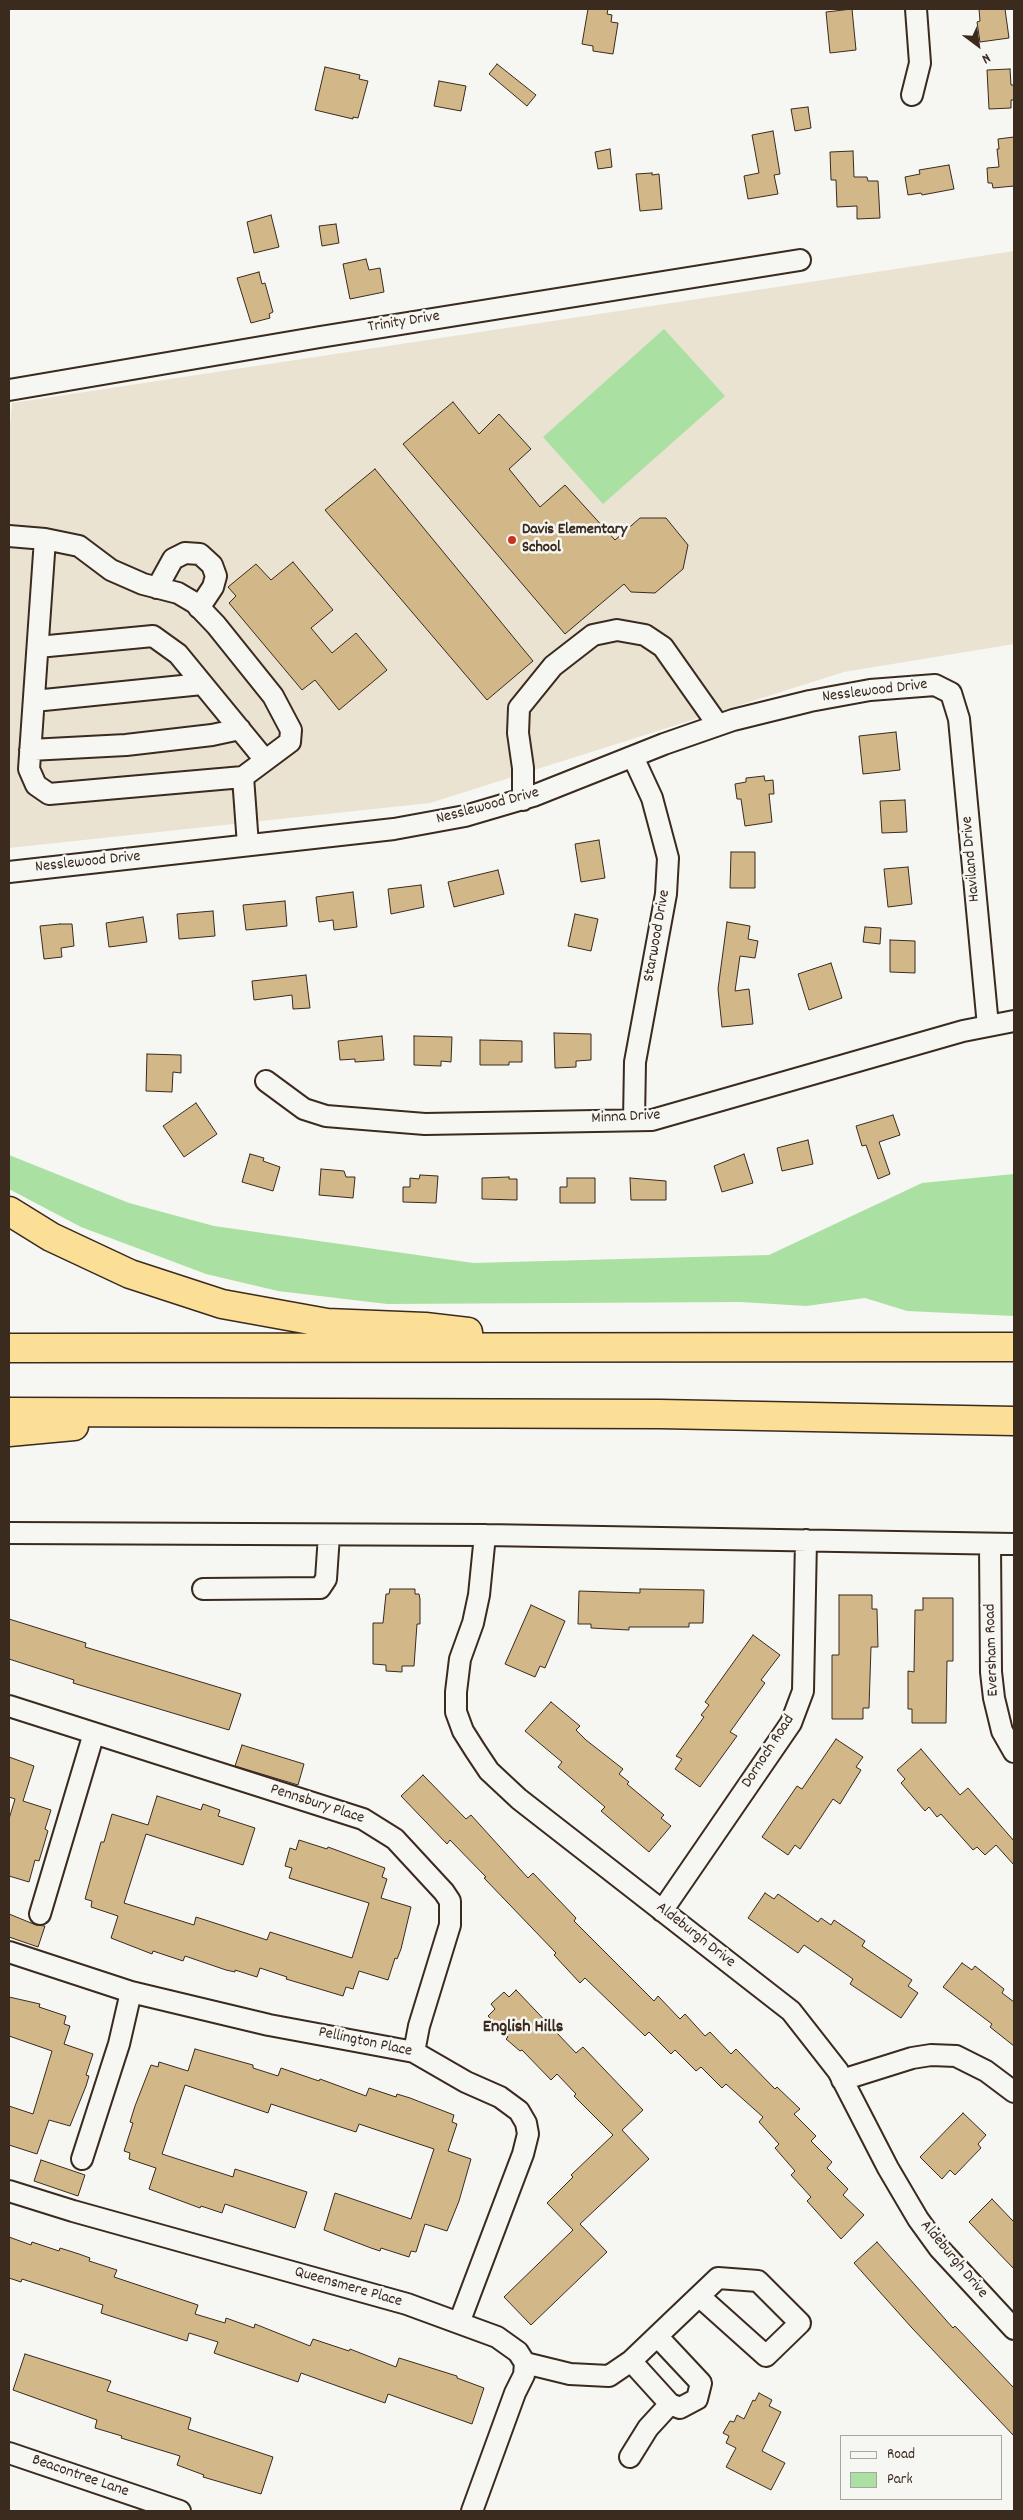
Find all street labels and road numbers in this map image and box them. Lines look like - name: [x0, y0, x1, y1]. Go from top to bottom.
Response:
- street label: Trinity Drive: [367, 308, 441, 338]
- street label: Nesslewood Drive: [821, 676, 929, 708]
- street label: Nesslewood Drive: [434, 784, 542, 830]
- street label: Haviland Drive: [959, 815, 985, 903]
- street label: Nesslewood Drive: [34, 848, 142, 878]
- street label: Starwood Drive: [640, 889, 676, 983]
- street label: Minna Drive: [591, 1107, 661, 1129]
- street label: Eversham Road: [982, 1603, 1004, 1697]
- street label: Dornoch Road: [738, 1712, 800, 1792]
- street label: Pennsbury Place: [268, 1781, 366, 1829]
- street label: Aldeburgh Drive: [651, 1899, 739, 1973]
- street label: Pellington Place: [316, 2024, 414, 2062]
- street label: Aldeburgh Drive: [915, 2217, 991, 2303]
- street label: Queensmere Place: [292, 2263, 404, 2313]
- street label: Beacontree Lane: [29, 2451, 131, 2503]

